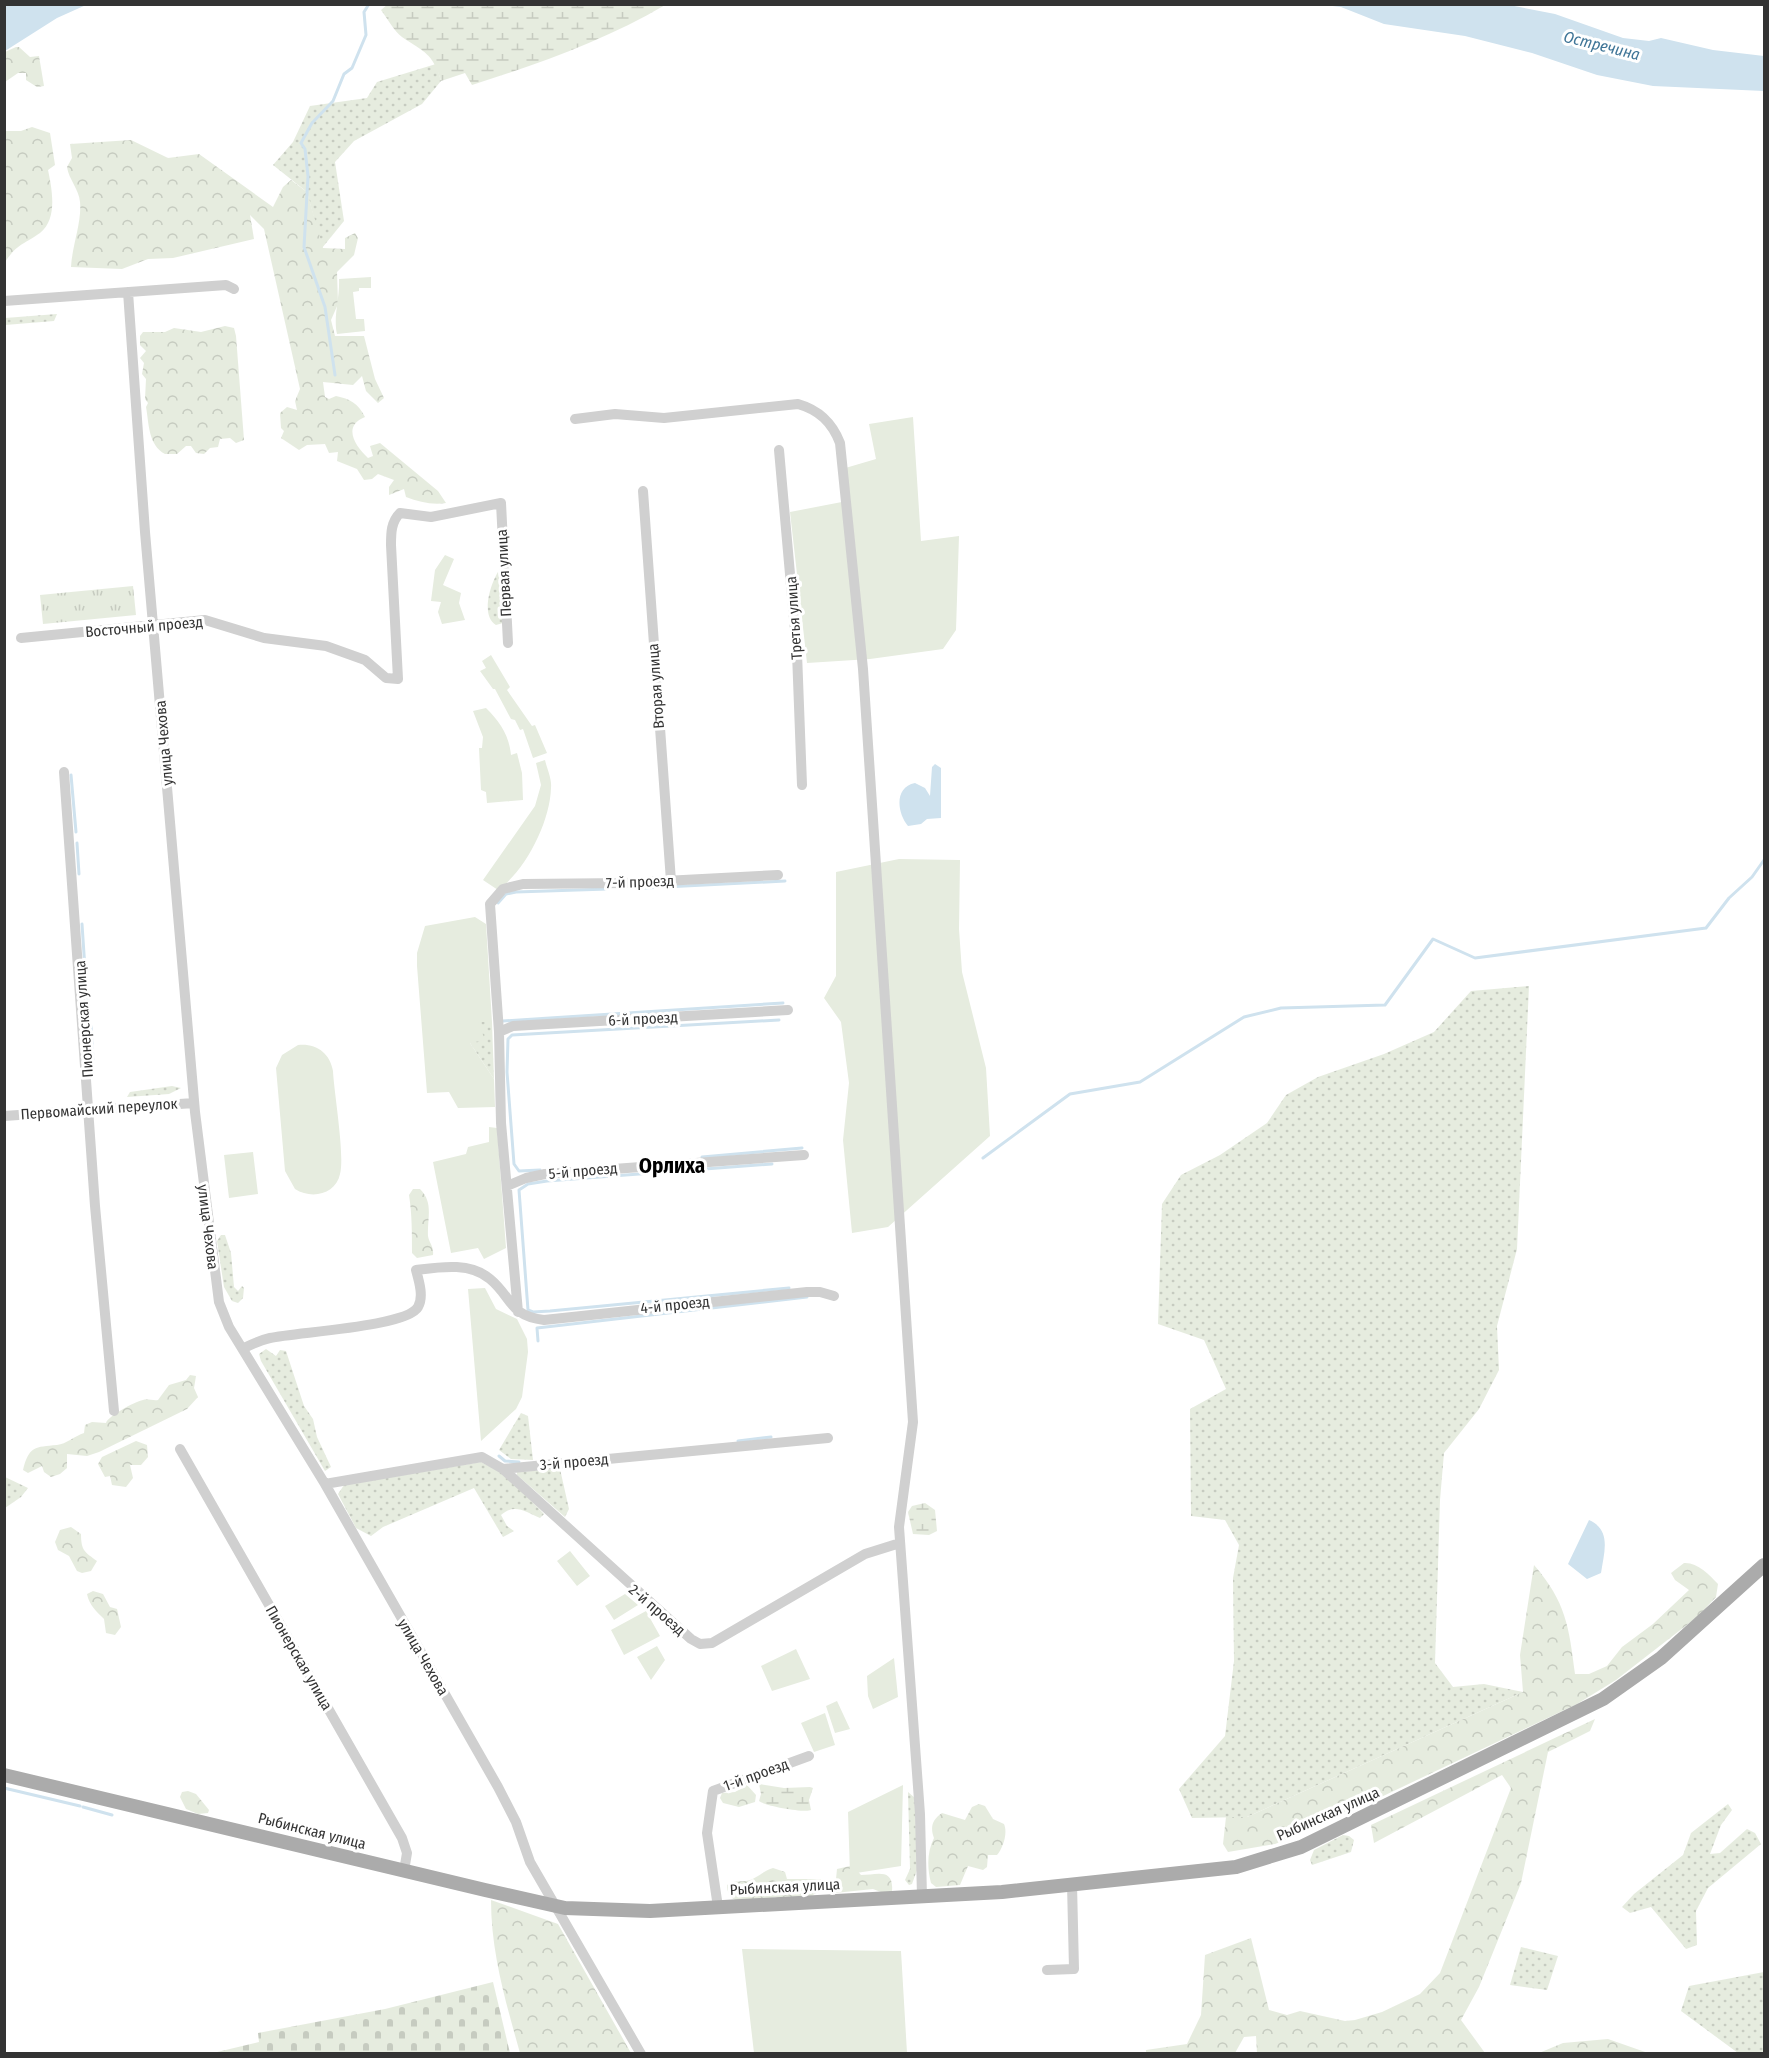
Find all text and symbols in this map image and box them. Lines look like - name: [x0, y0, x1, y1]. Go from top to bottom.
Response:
- water label: Остречина: [1562, 27, 1642, 64]
- street label: Первая улица: [493, 529, 515, 617]
- street label: Третья улица: [782, 576, 806, 660]
- street label: Восточный проезд: [84, 613, 204, 641]
- street label: Вторая улица: [644, 643, 668, 729]
- street label: улица Чехова: [151, 700, 177, 786]
- street label: 7-й проезд: [606, 872, 674, 892]
- street label: Пионерская улица: [71, 960, 97, 1078]
- street label: 6-й проезд: [608, 1008, 678, 1030]
- street label: Первомайский переулок: [20, 1095, 178, 1123]
- district label: Орлиха: [639, 1153, 705, 1179]
- street label: 5-й проезд: [548, 1159, 618, 1183]
- street label: улица Чехова: [194, 1183, 222, 1271]
- street label: 4-й проезд: [640, 1292, 710, 1318]
- street label: 3-й проезд: [539, 1450, 609, 1474]
- street label: 2-й проезд: [625, 1581, 689, 1639]
- street label: Пионерская улица: [262, 1603, 336, 1713]
- street label: улица Чехова: [394, 1615, 452, 1699]
- street label: 1-й проезд: [721, 1755, 791, 1795]
- street label: Рыбинская улица: [1274, 1783, 1382, 1845]
- street label: Рыбинская улица: [256, 1809, 368, 1853]
- street label: Рыбинская улица: [729, 1875, 841, 1899]

